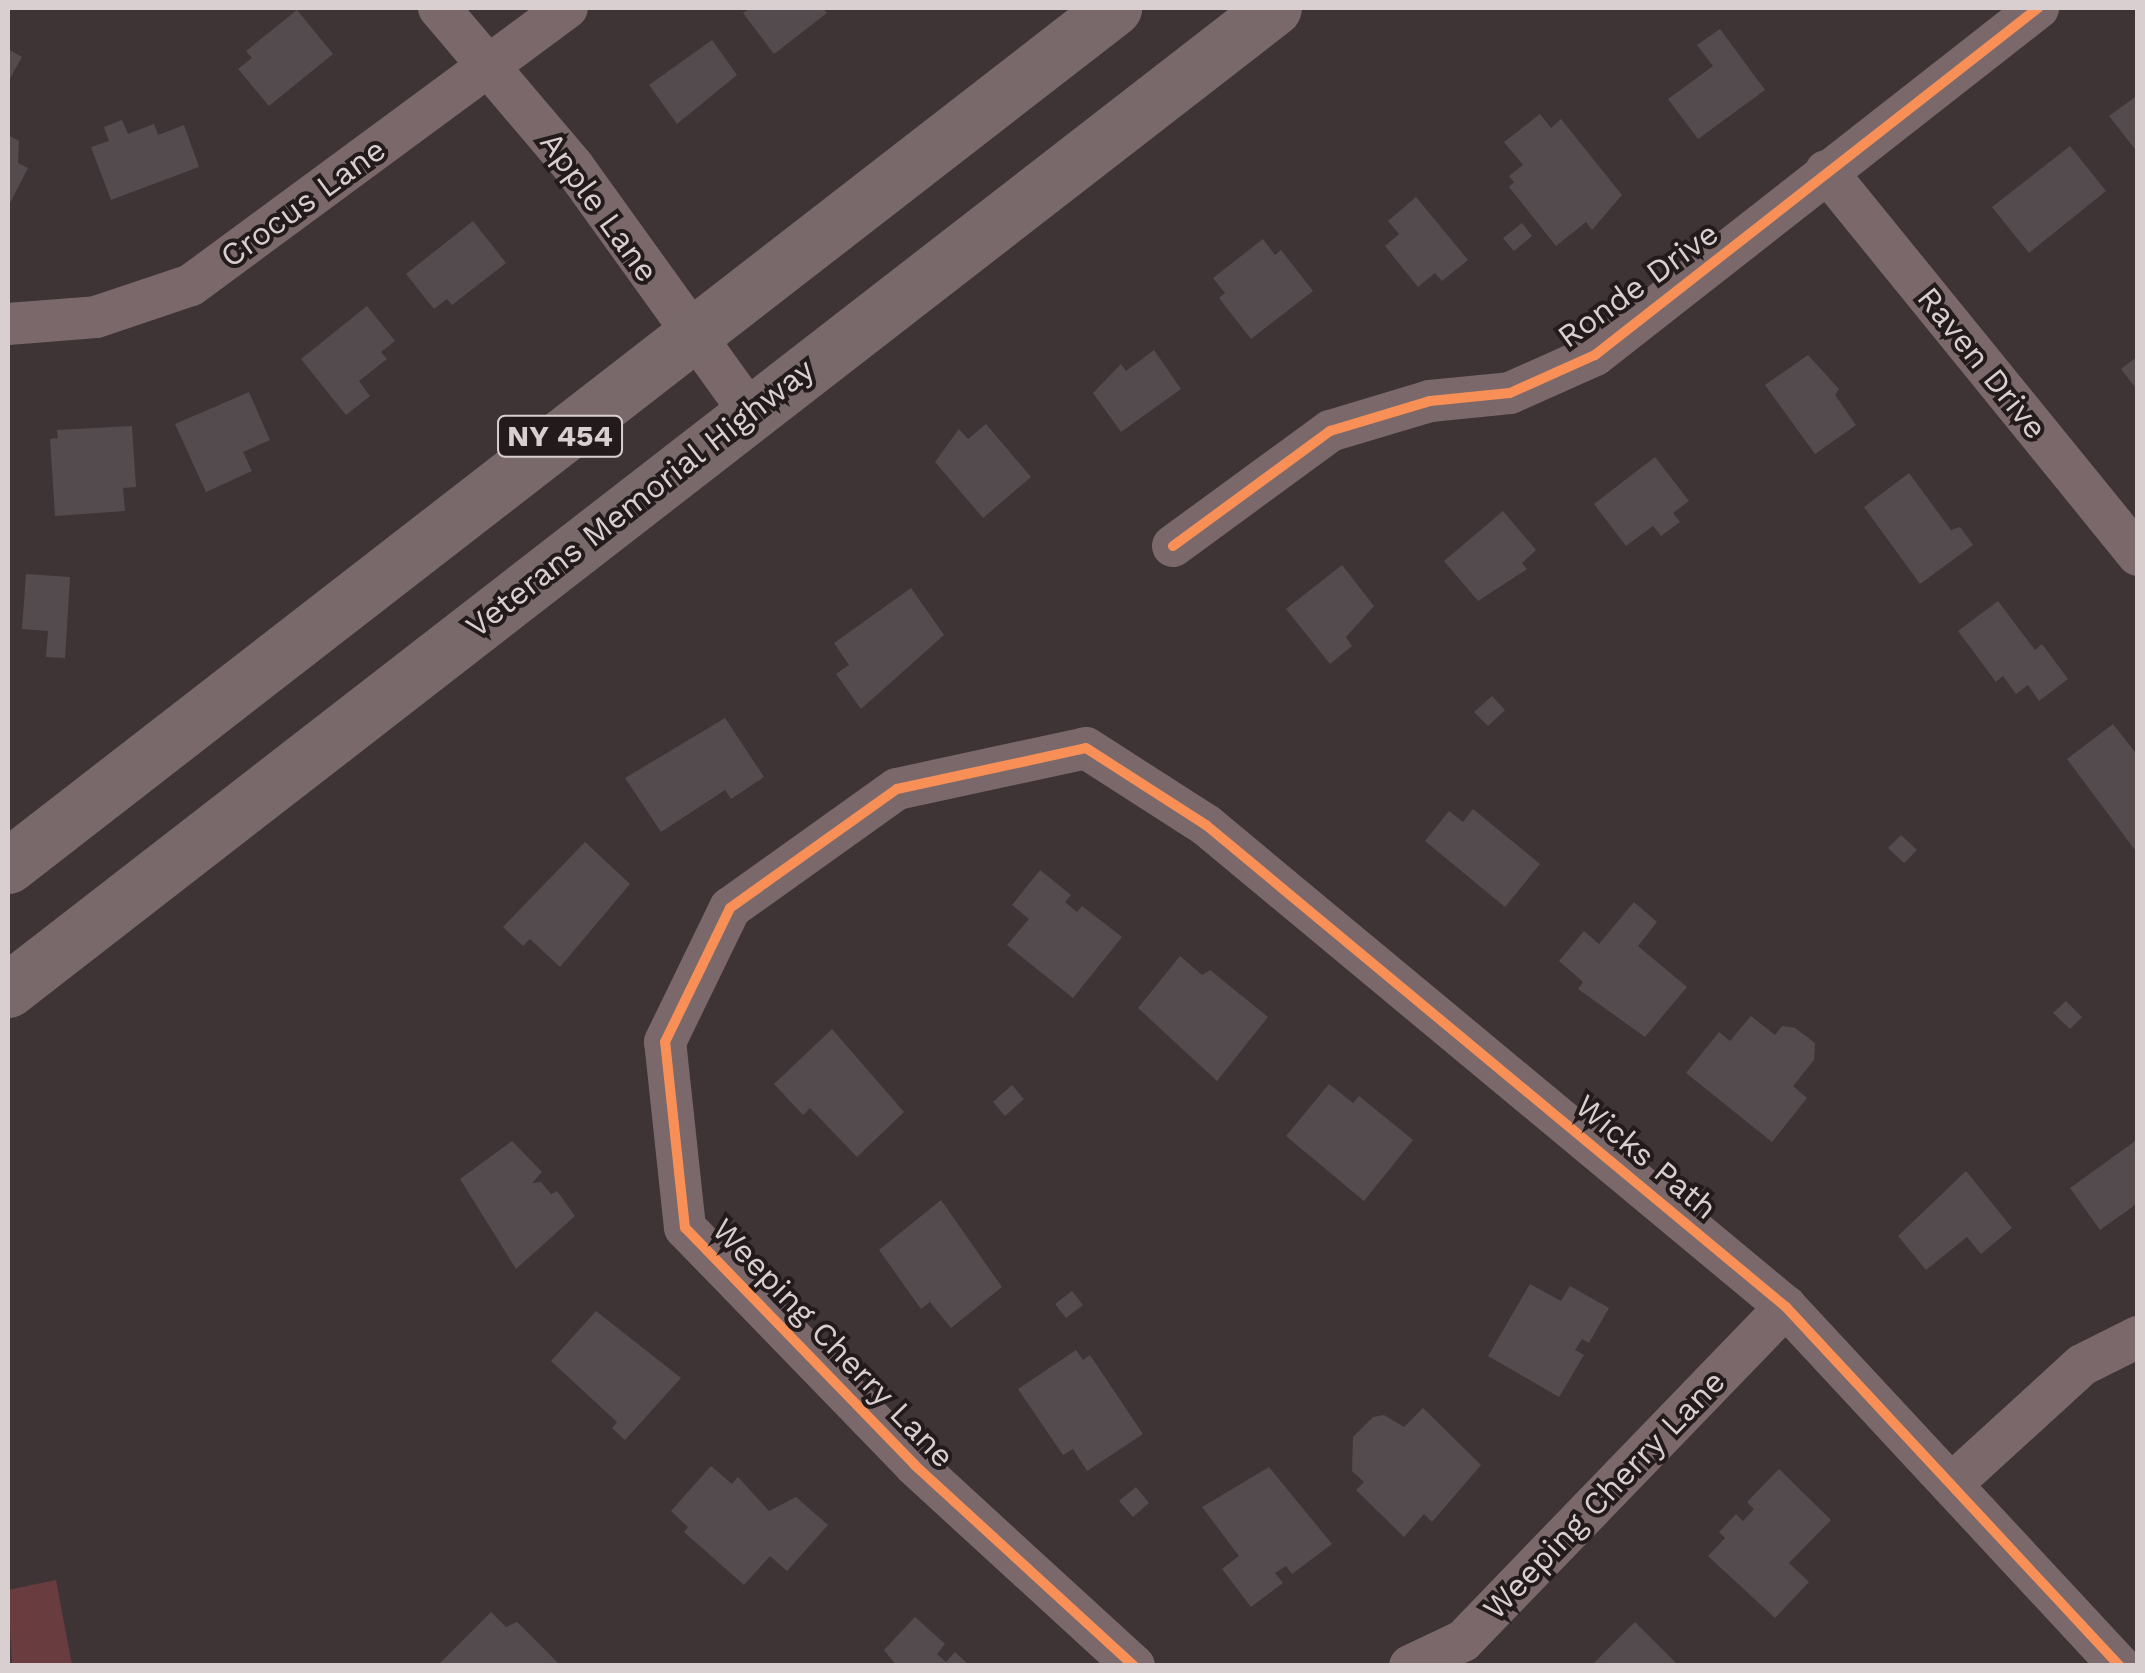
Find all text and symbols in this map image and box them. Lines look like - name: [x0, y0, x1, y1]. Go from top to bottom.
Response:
- street label: Apple Lane: [532, 125, 666, 289]
- street label: Crocus Lane: [213, 130, 393, 276]
- street label: Ronde Drive: [1550, 214, 1726, 356]
- street label: Raven Drive: [1909, 279, 2055, 447]
- street label: Veterans Memorial Highway: [458, 350, 822, 646]
- road number: NY 454: [495, 411, 625, 461]
- street label: Wicks Path: [1567, 1087, 1725, 1227]
- street label: Weeping Cherry Lane: [704, 1210, 962, 1476]
- street label: Weeping Cherry Lane: [1475, 1362, 1733, 1628]

